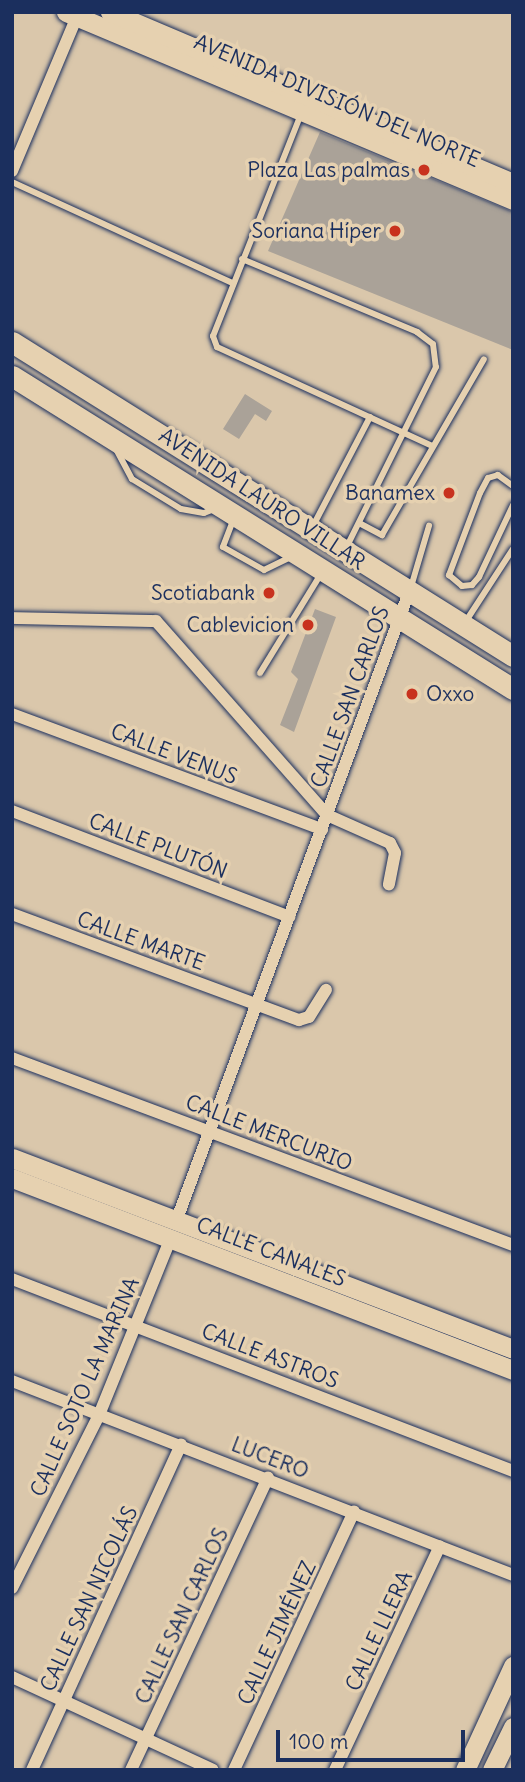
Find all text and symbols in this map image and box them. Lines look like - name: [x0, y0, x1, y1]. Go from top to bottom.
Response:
- street label: AVENIDA DIVISIÓN DEL NORTE: [190, 29, 484, 173]
- place label: Plaza Las palmas: [247, 157, 410, 183]
- marker: Plaza Las palmas: [416, 162, 432, 178]
- place label: Soriana Híper: [251, 218, 381, 244]
- marker: Soriana Híper: [387, 223, 403, 239]
- street label: AVENIDA LAURO VILLAR: [154, 423, 370, 575]
- place label: Banamex: [345, 480, 435, 506]
- marker: Banamex: [441, 485, 457, 501]
- place label: Scotiabank: [151, 580, 255, 606]
- marker: Scotiabank: [261, 585, 277, 601]
- street label: CALLE SAN CARLOS: [305, 603, 395, 791]
- place label: Cablevicion: [187, 612, 294, 638]
- marker: Cablevicion: [300, 617, 316, 633]
- place label: Oxxo: [426, 681, 474, 707]
- marker: Oxxo: [404, 686, 420, 702]
- street label: CALLE VENUS: [107, 718, 241, 790]
- street label: CALLE PLUTÓN: [85, 808, 231, 884]
- street label: CALLE MARTE: [74, 906, 208, 976]
- street label: CALLE MERCURIO: [182, 1090, 356, 1176]
- street label: CALLE CANALES: [193, 1212, 349, 1292]
- street label: CALLE SOTO LA MARINA: [25, 1273, 145, 1501]
- street label: CALLE ASTROS: [198, 1318, 342, 1394]
- street label: LUCERO: [228, 1432, 312, 1484]
- street label: CALLE SAN NICOLÁS: [35, 1502, 143, 1696]
- street label: CALLE SAN CARLOS: [130, 1524, 234, 1708]
- street label: CALLE JIMÉNEZ: [233, 1557, 321, 1709]
- street label: CALLE LLERA: [340, 1567, 418, 1695]
- scale bar: [280, 1716, 469, 1760]
- text: 100 m: [289, 1728, 348, 1755]

